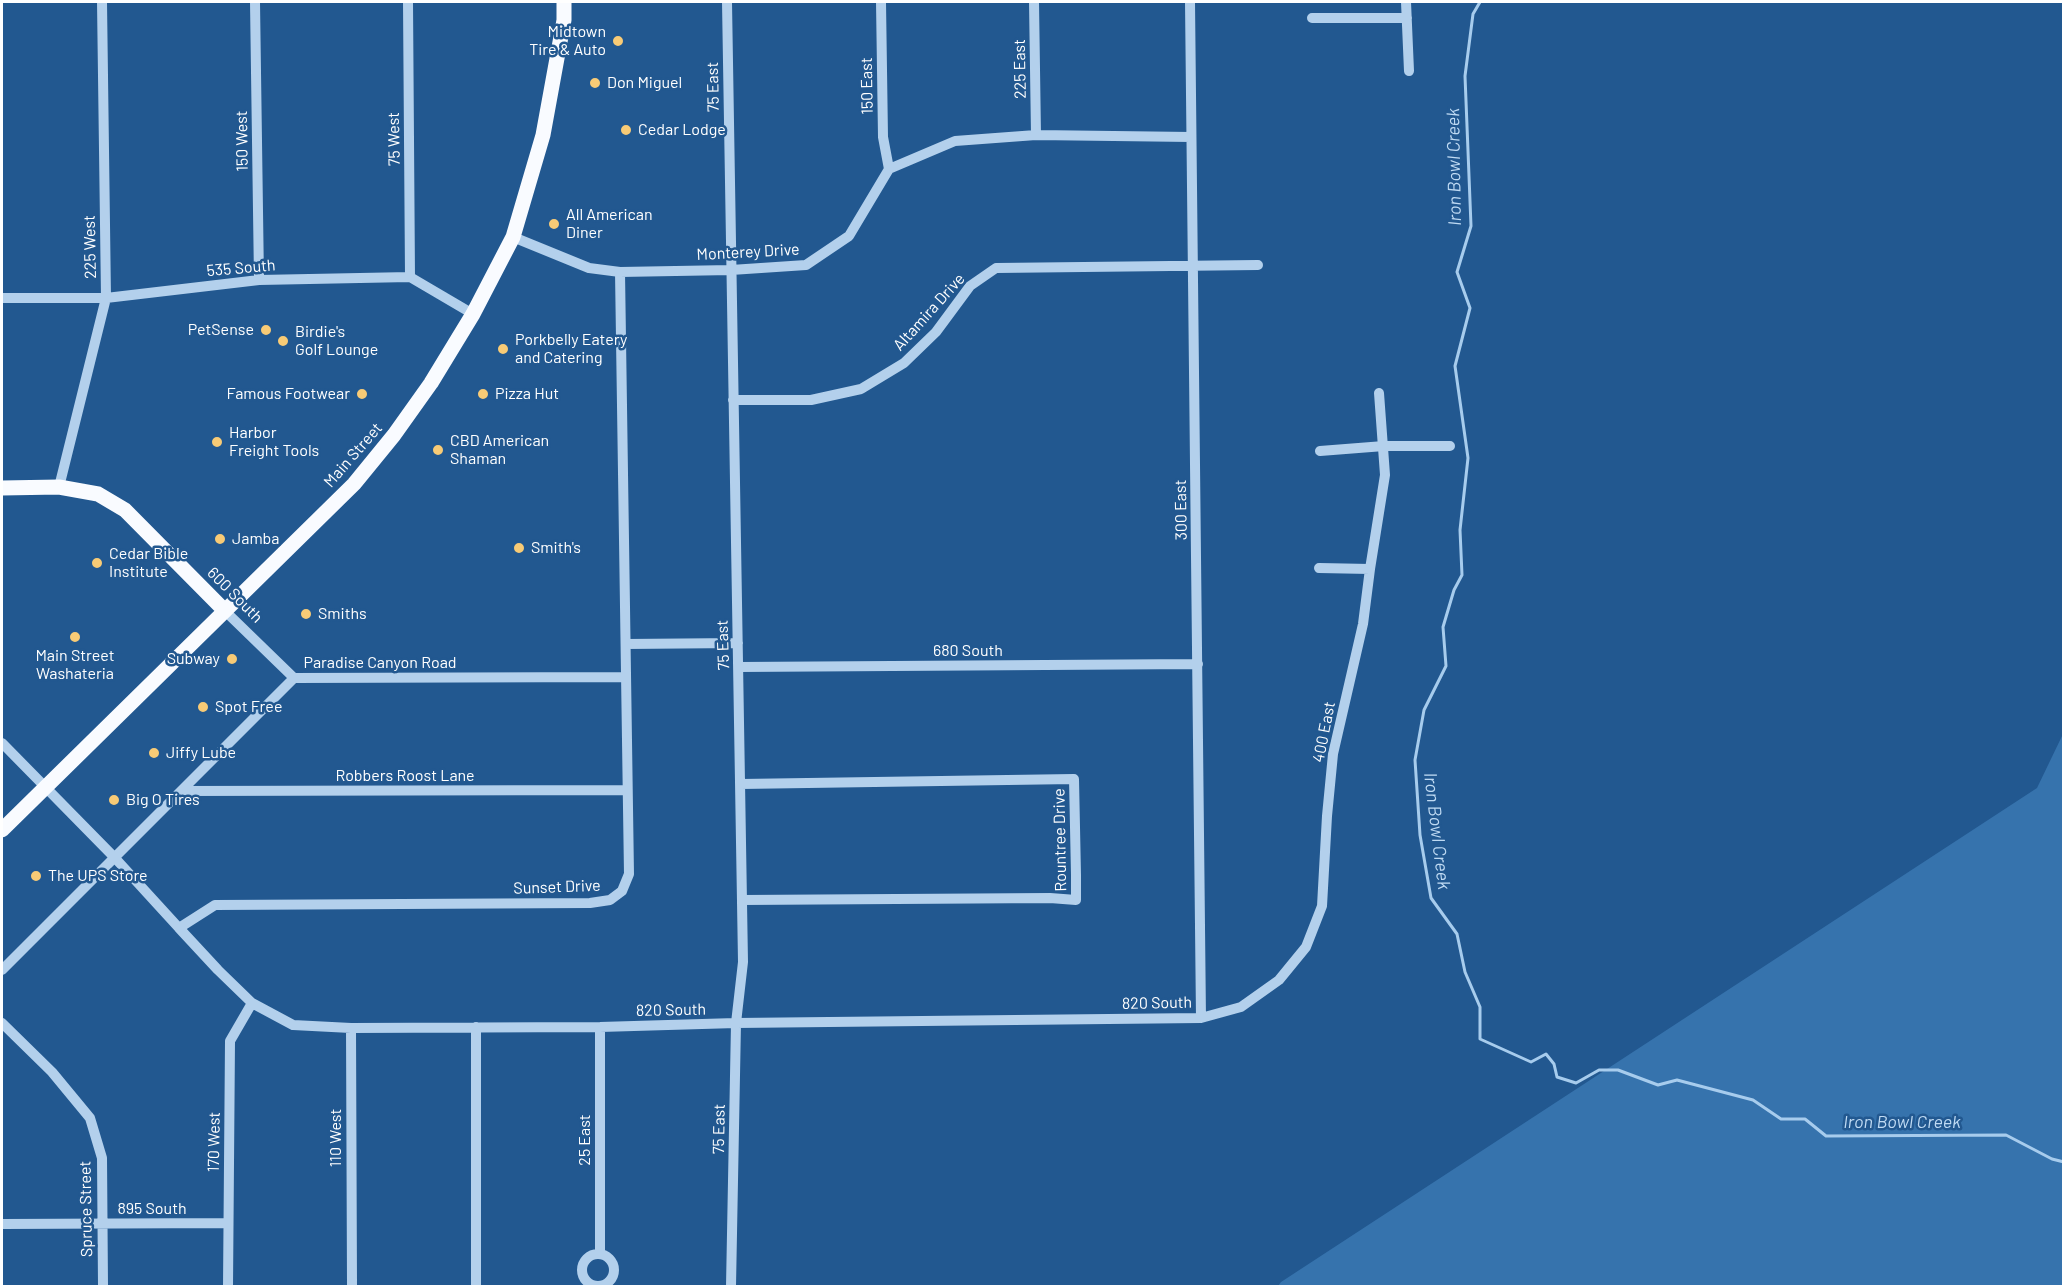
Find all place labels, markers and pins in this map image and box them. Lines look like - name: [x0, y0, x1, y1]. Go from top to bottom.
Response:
- place label: Midtown Tire & Auto: [529, 22, 606, 60]
- marker: Midtown Tire & Auto: [611, 34, 625, 48]
- place label: Don Miguel: [607, 73, 682, 93]
- marker: Don Miguel: [588, 76, 602, 90]
- place label: Cedar Lodge: [638, 120, 726, 140]
- marker: Cedar Lodge: [619, 123, 633, 137]
- place label: All American Diner: [566, 205, 653, 243]
- marker: All American Diner: [547, 217, 561, 231]
- place label: PetSense: [188, 320, 254, 340]
- place label: Birdie's Golf Lounge: [295, 322, 378, 360]
- marker: PetSense: [259, 323, 273, 337]
- place label: Porkbelly Eatery and Catering: [515, 330, 627, 368]
- marker: Birdie's Golf Lounge: [276, 334, 290, 348]
- marker: Porkbelly Eatery and Catering: [496, 342, 510, 356]
- place label: Famous Footwear: [227, 384, 350, 404]
- place label: Pizza Hut: [495, 384, 559, 404]
- marker: Famous Footwear: [355, 387, 369, 401]
- marker: Pizza Hut: [476, 387, 490, 401]
- place label: Harbor Freight Tools: [229, 423, 319, 461]
- place label: CBD American Shaman: [450, 431, 549, 469]
- marker: Harbor Freight Tools: [210, 435, 224, 449]
- marker: CBD American Shaman: [431, 443, 445, 457]
- place label: Jamba: [232, 529, 280, 549]
- marker: Jamba: [213, 532, 227, 546]
- place label: Smith's: [531, 538, 581, 558]
- marker: Smith's: [512, 541, 526, 555]
- place label: Cedar Bible Institute: [109, 544, 188, 582]
- marker: Cedar Bible Institute: [90, 556, 104, 570]
- place label: Smiths: [318, 604, 367, 624]
- marker: Smiths: [299, 607, 313, 621]
- marker: Main Street Washateria: [68, 630, 82, 644]
- place label: Main Street Washateria: [35, 646, 115, 684]
- place label: Subway: [167, 649, 220, 669]
- marker: Subway: [225, 652, 239, 666]
- place label: Spot Free: [215, 697, 282, 717]
- marker: Spot Free: [196, 700, 210, 714]
- place label: Jiffy Lube: [166, 743, 236, 763]
- marker: Jiffy Lube: [147, 746, 161, 760]
- place label: Big O Tires: [126, 790, 200, 810]
- marker: Big O Tires: [107, 793, 121, 807]
- place label: The UPS Store: [48, 866, 148, 886]
- marker: The UPS Store: [29, 869, 43, 883]

